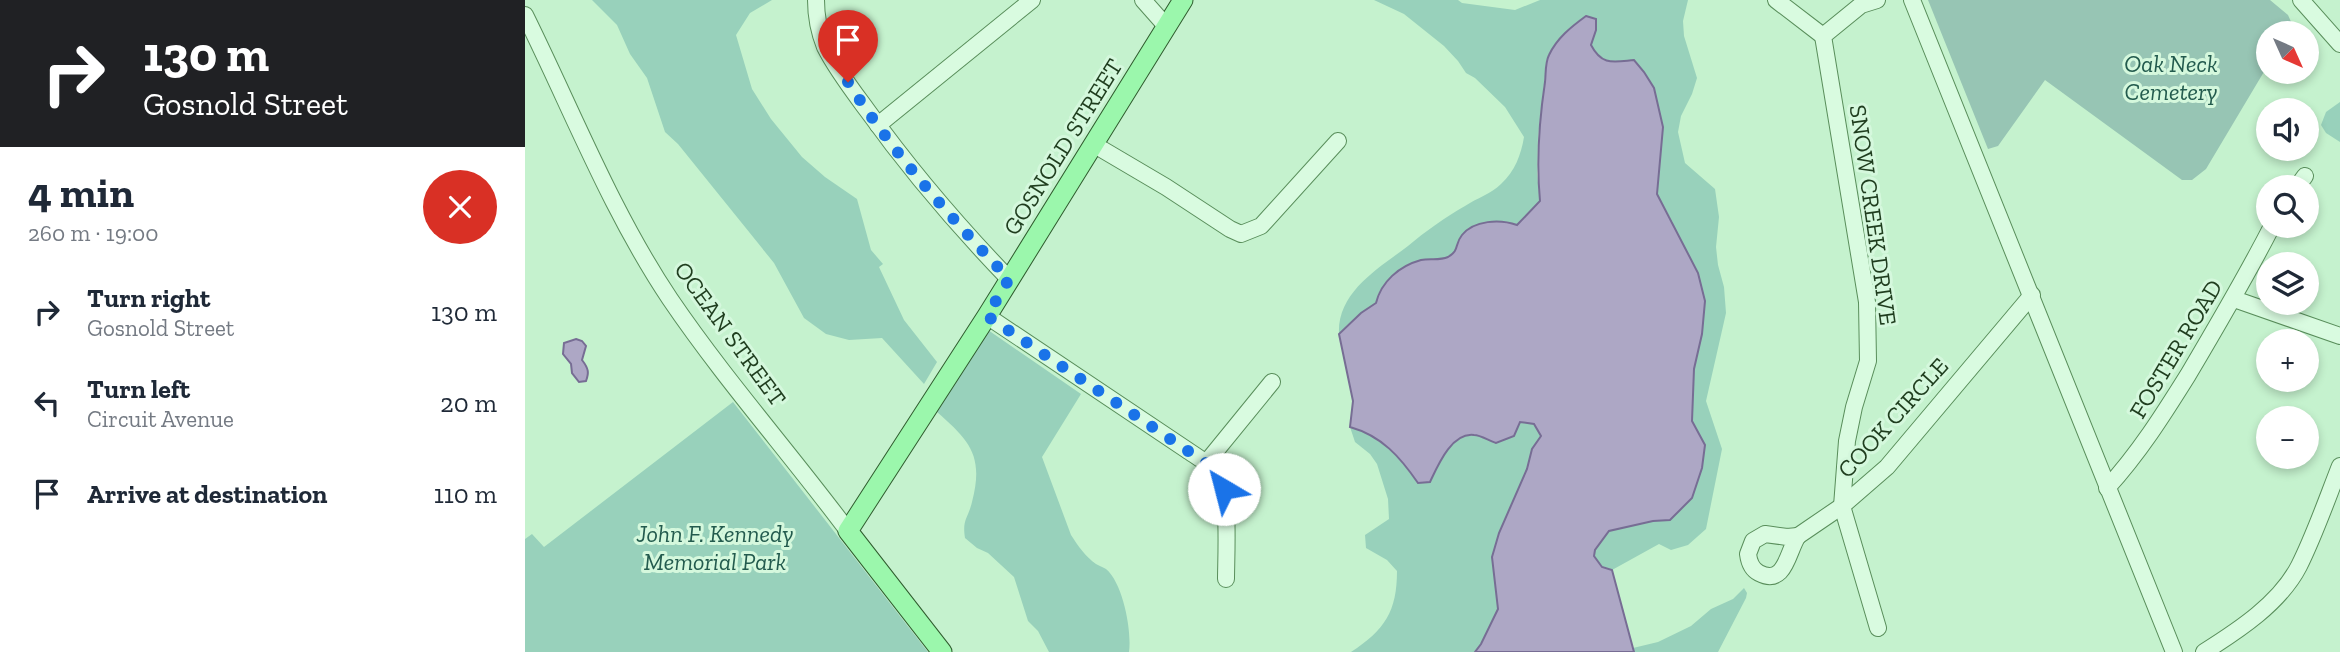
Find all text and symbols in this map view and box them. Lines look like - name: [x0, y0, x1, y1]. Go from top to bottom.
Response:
- pin: [818, 10, 878, 82]
- icon: arrive: [829, 21, 867, 59]
- north arrow: [2256, 21, 2319, 84]
- map controls: [2256, 21, 2319, 469]
- text: 130 m: [143, 25, 269, 84]
- icon: right: [28, 28, 119, 119]
- park label: Oak Neck Cemetery: [2124, 49, 2218, 106]
- street label: GOSNOLD STREET: [997, 53, 1129, 240]
- text: Gosnold Street: [143, 85, 348, 123]
- button: sound: [2256, 98, 2319, 161]
- street label: SNOW CREEK DRIVE: [1844, 103, 1903, 327]
- text: 4 min: [28, 167, 134, 218]
- button: close: [423, 170, 497, 244]
- button: search: [2256, 175, 2319, 238]
- text: 260 m · 19:00: [28, 219, 159, 247]
- button: layers: [2256, 252, 2319, 315]
- street label: OCEAN STREET: [668, 256, 793, 412]
- street label: FOSTER ROAD: [2123, 274, 2228, 423]
- text: Turn right: [87, 282, 210, 314]
- icon: right: [28, 293, 66, 331]
- text: 130 m: [431, 296, 497, 328]
- text: Gosnold Street: [87, 314, 234, 342]
- button: +: [2256, 329, 2319, 392]
- street label: COOK CIRCLE: [1831, 352, 1954, 484]
- text: Turn left: [87, 373, 190, 405]
- icon: left: [28, 384, 66, 422]
- text: 20 m: [440, 387, 497, 419]
- text: Circuit Avenue: [87, 405, 234, 433]
- button: −: [2256, 406, 2319, 469]
- position arrow: [1187, 452, 1261, 526]
- icon: arrive: [28, 475, 66, 513]
- text: Arrive at destination: [87, 478, 327, 510]
- text: 110 m: [434, 478, 497, 510]
- park label: John F. Kennedy Memorial Park: [635, 519, 794, 576]

